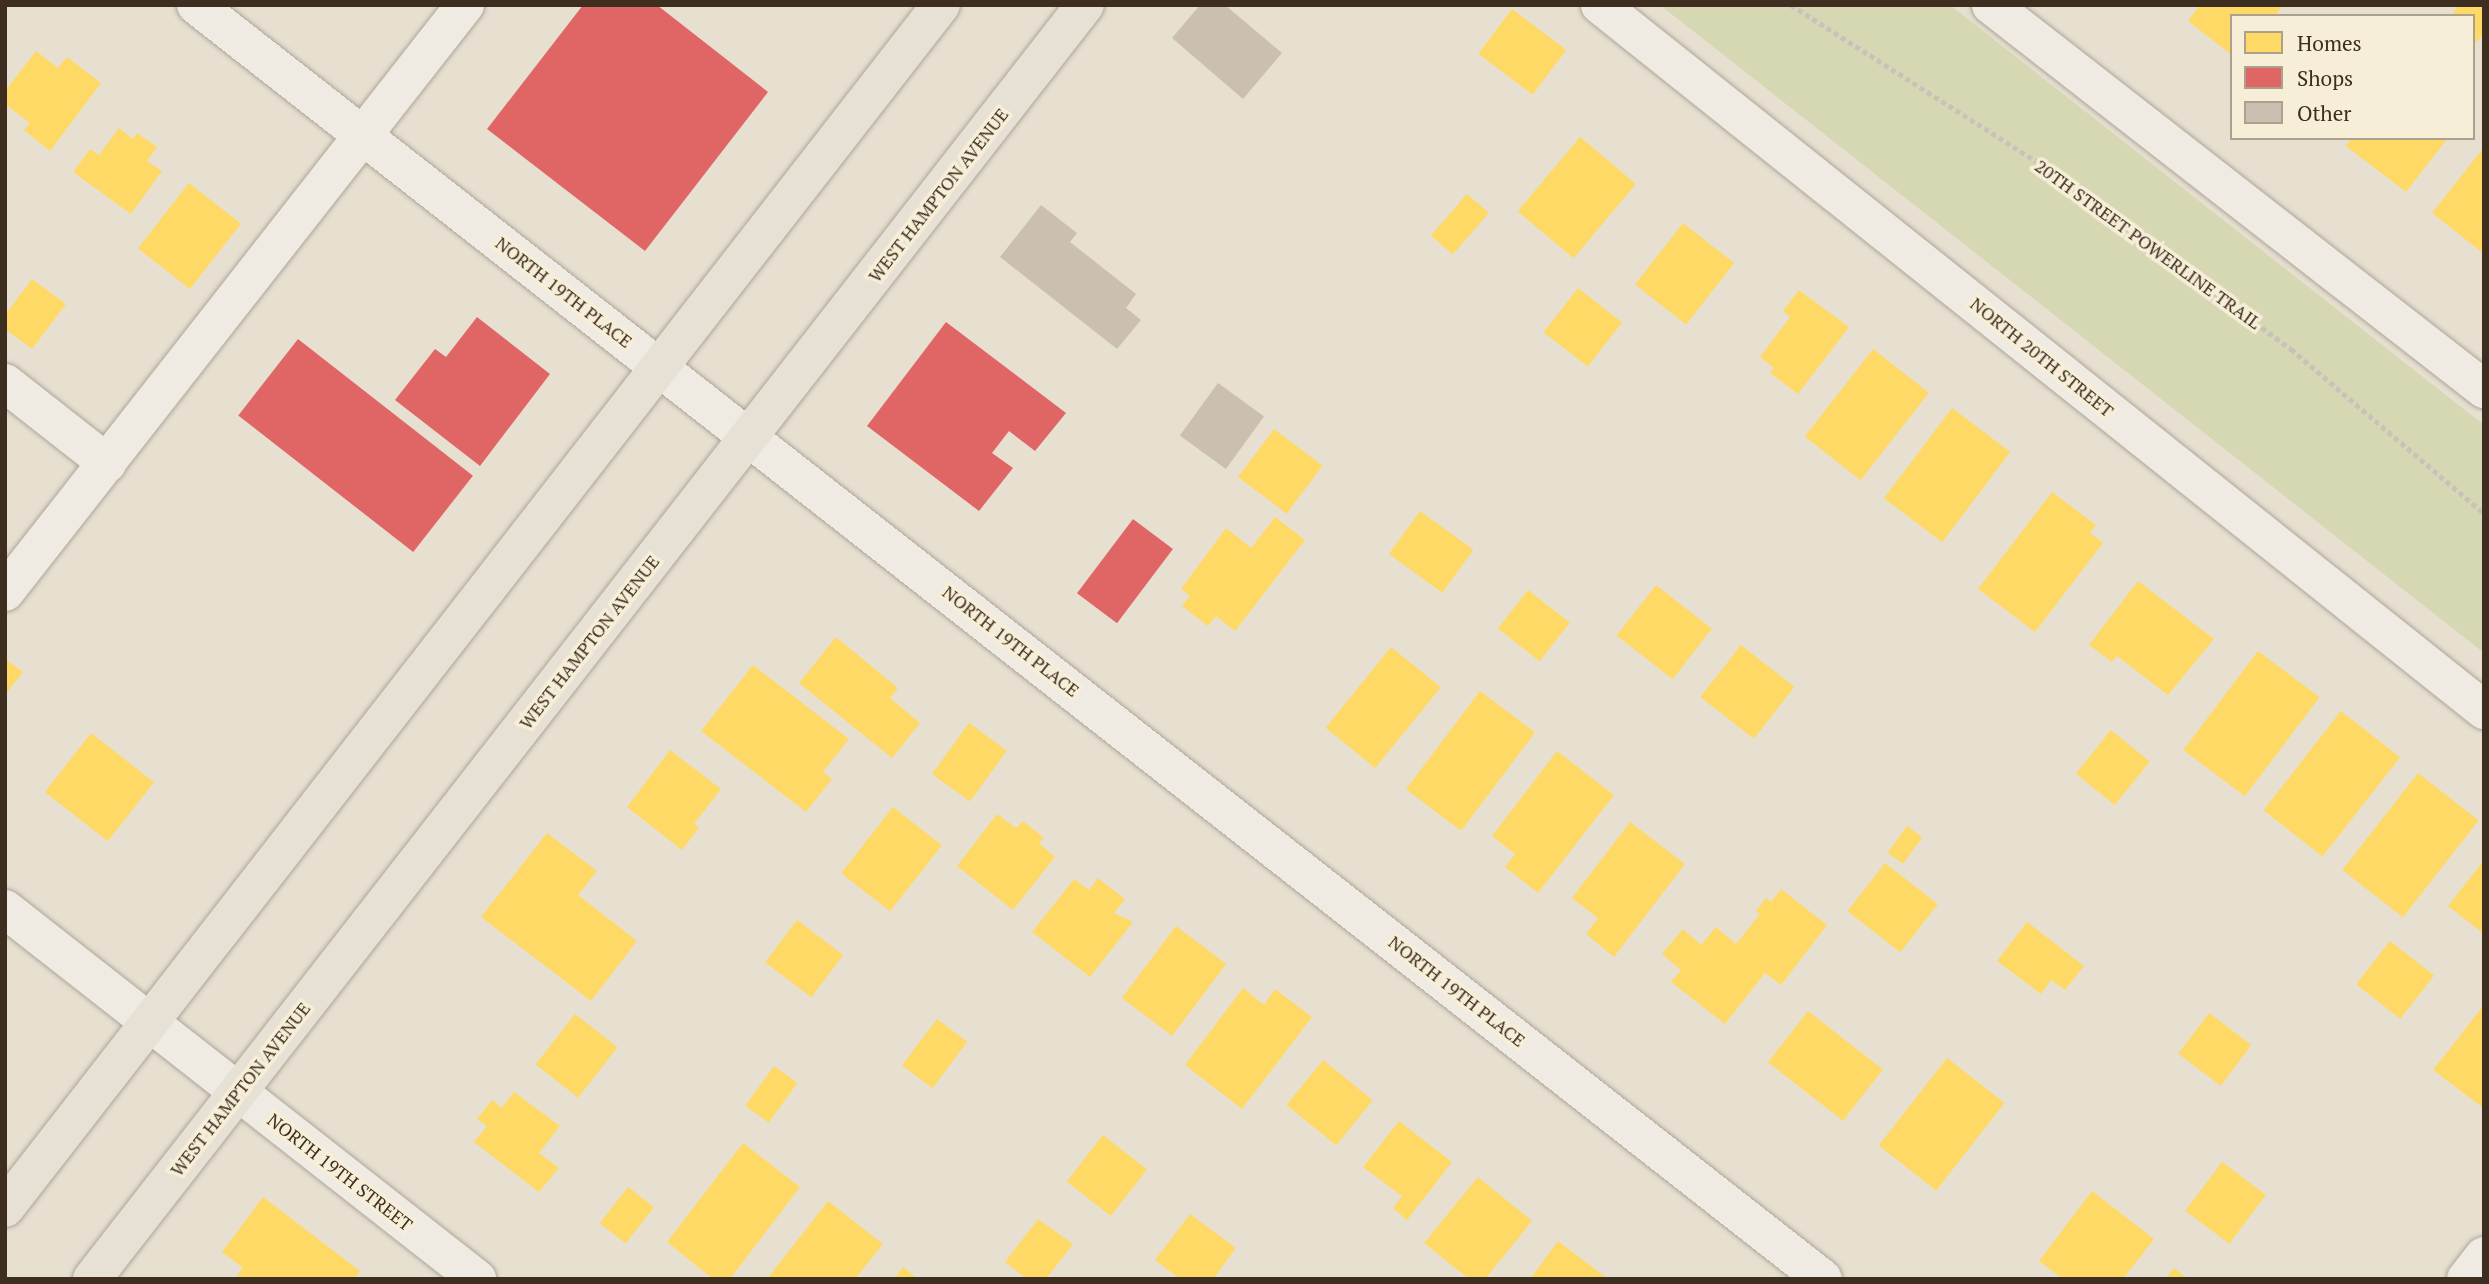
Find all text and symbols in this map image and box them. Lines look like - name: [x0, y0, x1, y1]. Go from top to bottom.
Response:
- legend: [2230, 14, 2475, 140]
- text: Homes: [2297, 29, 2362, 57]
- text: Shops: [2297, 64, 2353, 92]
- text: Other: [2297, 99, 2351, 127]
- street label: WEST HAMPTON AVENUE: [863, 104, 1013, 286]
- street label: 20TH STREET POWERLINE TRAIL: [2031, 155, 2265, 333]
- street label: NORTH 19TH PLACE: [491, 232, 637, 352]
- street label: NORTH 20TH STREET: [1966, 293, 2118, 421]
- street label: WEST HAMPTON AVENUE: [514, 551, 664, 733]
- street label: NORTH 19TH PLACE: [938, 581, 1084, 701]
- street label: NORTH 19TH PLACE: [1384, 931, 1530, 1051]
- street label: WEST HAMPTON AVENUE: [165, 998, 315, 1180]
- street label: NORTH 19TH STREET: [263, 1109, 417, 1235]

